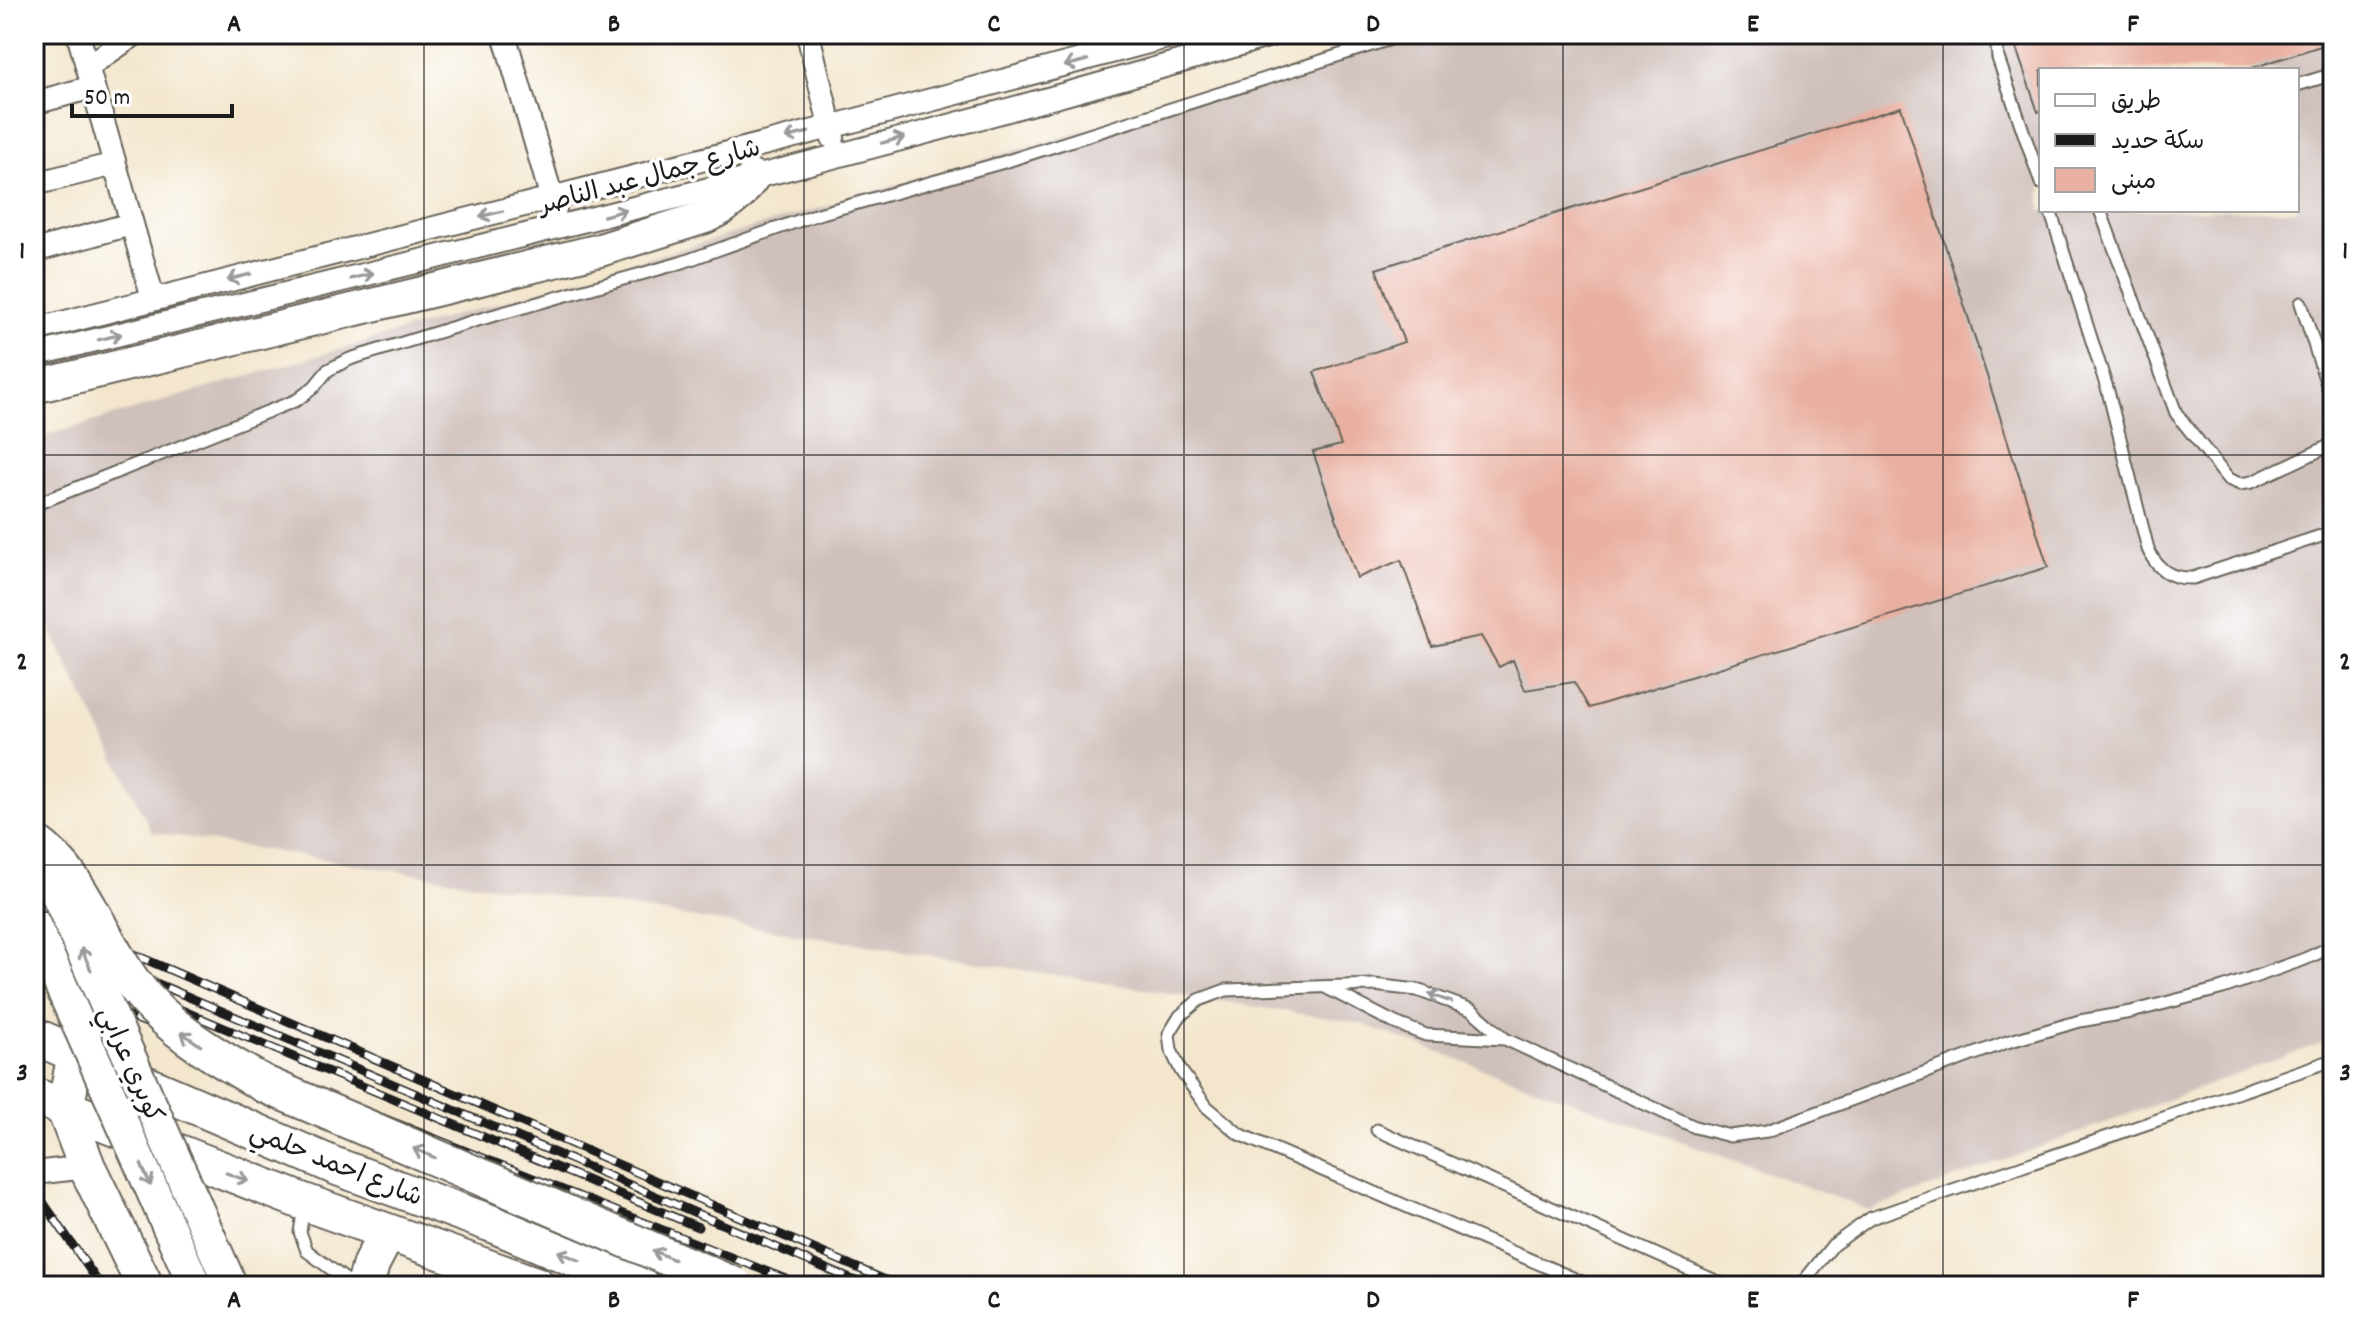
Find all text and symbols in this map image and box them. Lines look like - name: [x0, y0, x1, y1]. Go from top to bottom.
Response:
- text: A: [227, 7, 241, 44]
- text: B: [608, 7, 620, 44]
- text: C: [988, 7, 1001, 44]
- text: D: [1366, 7, 1380, 44]
- text: E: [1747, 7, 1759, 44]
- text: F: [2127, 7, 2139, 44]
- one-way arrow: [1064, 56, 1089, 71]
- scale bar: [72, 68, 232, 118]
- legend: [2039, 68, 2299, 212]
- text: 50 m: [84, 82, 130, 116]
- text: طريق: [2111, 86, 2161, 120]
- text: سكة حديد: [2111, 126, 2204, 160]
- one-way arrow: [785, 129, 811, 144]
- street label: شارع جمال عبد الناصر: [533, 131, 765, 226]
- one-way arrow: [880, 131, 906, 146]
- text: مبنى: [2111, 166, 2156, 200]
- one-way arrow: [601, 205, 627, 220]
- one-way arrow: [479, 207, 505, 222]
- text: 1: [19, 234, 25, 271]
- text: 1: [2342, 234, 2348, 271]
- one-way arrow: [349, 267, 375, 282]
- one-way arrow: [226, 270, 252, 285]
- one-way arrow: [96, 328, 122, 343]
- text: 2: [16, 645, 28, 682]
- text: 2: [2339, 645, 2351, 682]
- one-way arrow: [77, 947, 92, 971]
- one-way arrow: [1428, 989, 1453, 1004]
- street label: كوبري عرابي: [86, 1001, 171, 1130]
- one-way arrow: [180, 1031, 202, 1047]
- text: 3: [16, 1056, 28, 1093]
- text: 3: [2339, 1056, 2351, 1093]
- street label: شارع احمد حلمي: [244, 1115, 427, 1219]
- one-way arrow: [412, 1145, 437, 1160]
- one-way arrow: [139, 1163, 154, 1187]
- one-way arrow: [224, 1171, 249, 1185]
- one-way arrow: [651, 1247, 676, 1262]
- one-way arrow: [558, 1248, 582, 1262]
- text: A: [227, 1283, 241, 1320]
- text: B: [608, 1283, 620, 1320]
- text: C: [988, 1283, 1001, 1320]
- text: D: [1366, 1283, 1380, 1320]
- text: E: [1747, 1283, 1759, 1320]
- text: F: [2127, 1283, 2139, 1320]

